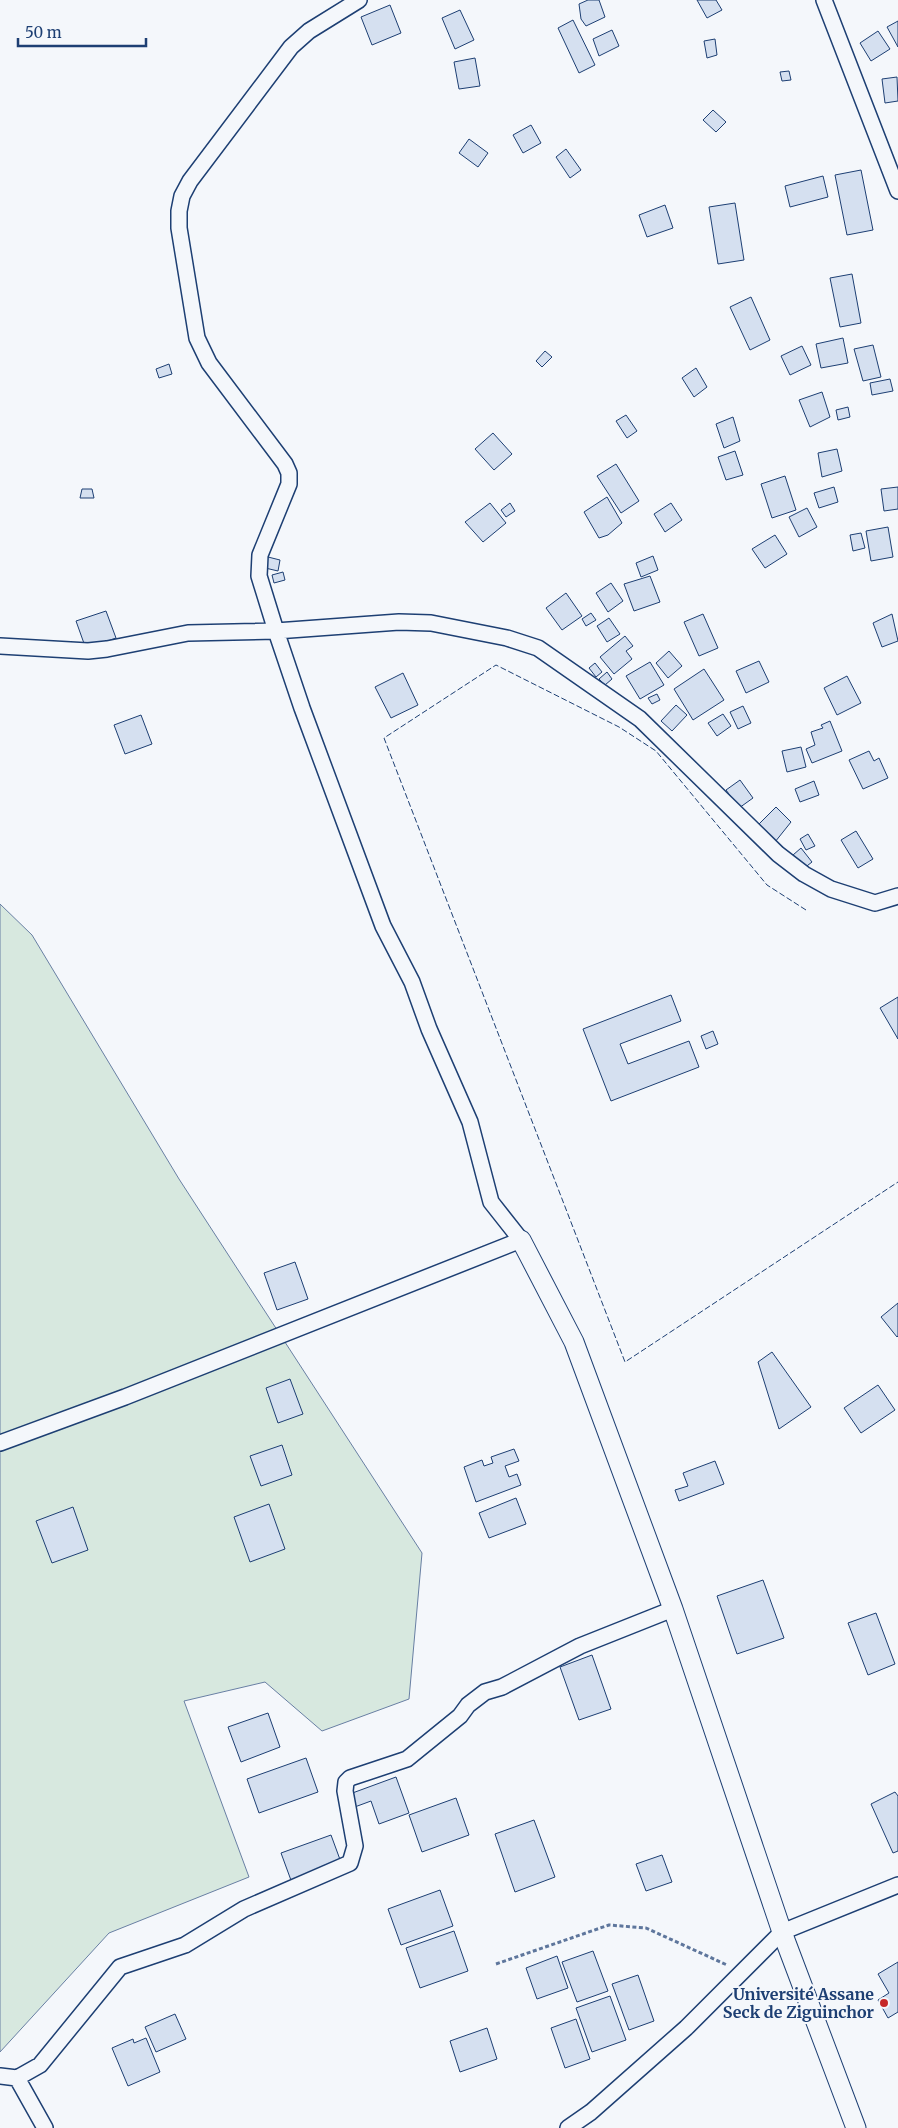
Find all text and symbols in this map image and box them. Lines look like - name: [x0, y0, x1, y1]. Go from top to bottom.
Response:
- scale bar: [18, 15, 145, 47]
- text: 50 m: [25, 23, 62, 42]
- place label: Université Assane Seck de Ziguinchor: [723, 1984, 875, 2022]
- marker: Université Assane Seck de Ziguinchor: [878, 1997, 890, 2009]

